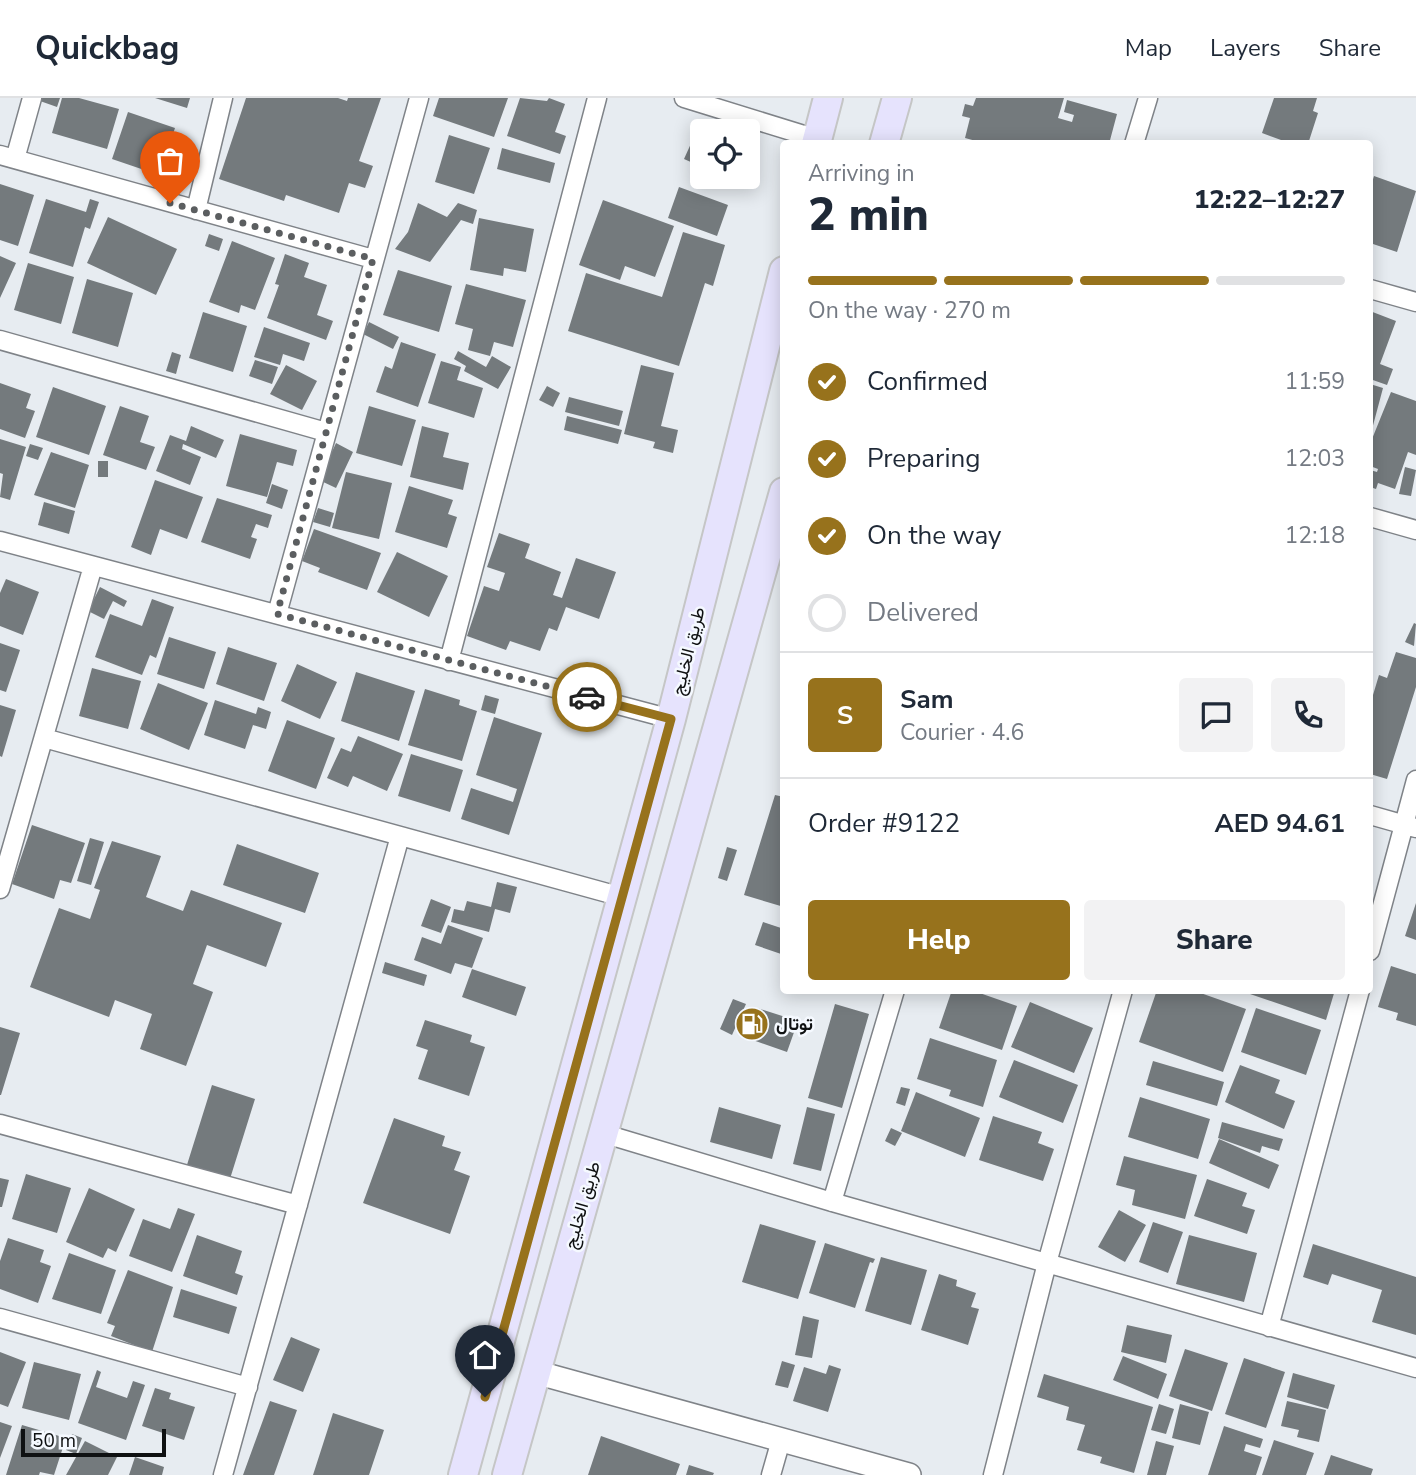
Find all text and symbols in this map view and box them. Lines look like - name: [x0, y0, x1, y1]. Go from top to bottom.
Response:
- text: Quickbag: [35, 26, 179, 71]
- text: Map: [1125, 32, 1172, 64]
- text: Layers: [1210, 32, 1281, 64]
- text: Share: [1319, 32, 1381, 64]
- map controls: [690, 119, 760, 189]
- button: locate: [690, 119, 760, 189]
- pin: [140, 131, 200, 203]
- icon: bag: [151, 142, 189, 180]
- text: Arriving in: [808, 158, 915, 189]
- text: 12:22–12:27: [1194, 182, 1345, 217]
- text: 2 min: [808, 183, 929, 246]
- text: On the way · 270 m: [808, 295, 1011, 326]
- icon: check: [808, 363, 846, 401]
- text: Confirmed: [867, 364, 988, 399]
- text: 11:59: [1285, 366, 1345, 397]
- icon: check: [808, 440, 846, 478]
- text: Preparing: [867, 441, 980, 476]
- text: 12:03: [1285, 443, 1345, 474]
- icon: check: [808, 517, 846, 555]
- text: On the way: [867, 518, 1001, 553]
- text: 12:18: [1285, 520, 1345, 551]
- text: Delivered: [867, 595, 979, 630]
- street label: طريق الخليج: [665, 604, 711, 698]
- courier: [552, 662, 622, 732]
- icon: car: [568, 678, 606, 716]
- button: chat: [1179, 678, 1253, 752]
- button: phone: [1271, 678, 1345, 752]
- text: Sam: [900, 682, 953, 717]
- text: S: [837, 698, 853, 733]
- text: Courier · 4.6: [900, 717, 1024, 748]
- text: Order #9122: [808, 806, 960, 841]
- text: AED 94.61: [1214, 806, 1345, 841]
- button: Help: [808, 900, 1070, 980]
- button: Share: [1084, 900, 1345, 980]
- fuel station icon: توتال: [733, 1005, 771, 1043]
- place label: توتال: [776, 1012, 813, 1036]
- street label: طريق الخليج: [558, 1158, 606, 1252]
- pin: [455, 1325, 515, 1397]
- icon: home: [466, 1336, 504, 1374]
- scale bar: [21, 1426, 166, 1458]
- text: 50 m: [32, 1428, 76, 1454]

